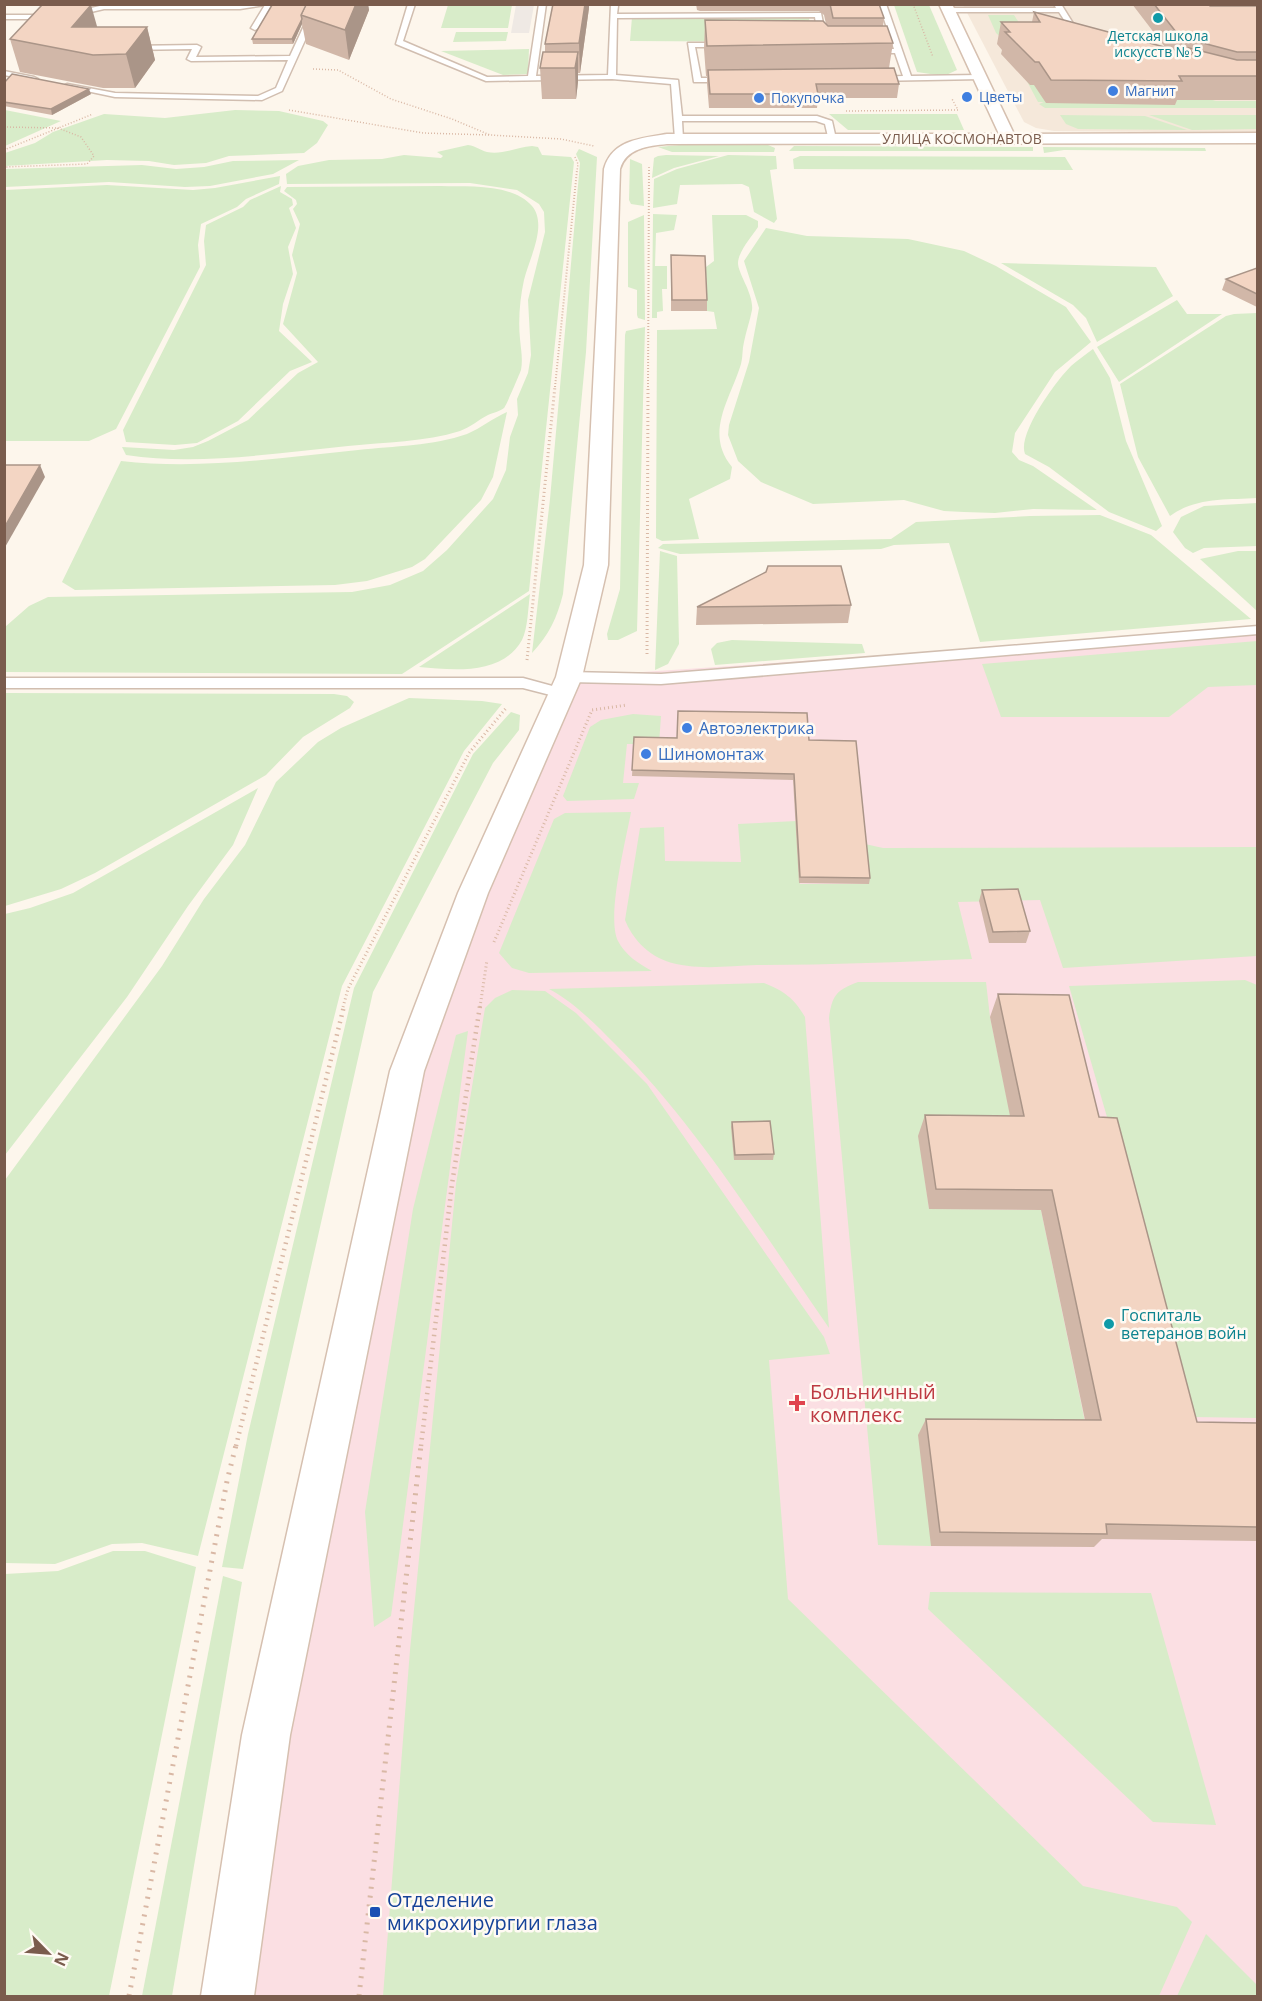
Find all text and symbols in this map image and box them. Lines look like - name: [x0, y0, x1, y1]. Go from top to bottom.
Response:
- marker: Детская школа искусств № 5: [1151, 11, 1165, 25]
- place label: Детская школа искусств № 5: [1107, 26, 1209, 61]
- place label: Магнит: [1125, 81, 1176, 100]
- marker: Магнит: [1106, 84, 1120, 98]
- place label: Цветы: [979, 87, 1023, 106]
- place label: Покупочка: [771, 88, 844, 107]
- marker: Цветы: [960, 90, 974, 104]
- marker: Покупочка: [752, 91, 766, 105]
- street label: УЛИЦА КОСМОНАВТОВ: [882, 129, 1042, 148]
- place label: Автоэлектрика: [699, 717, 814, 739]
- marker: Автоэлектрика: [680, 721, 694, 735]
- place label: Шиномонтаж: [658, 743, 764, 765]
- marker: Шиномонтаж: [639, 747, 653, 761]
- place label: Госпиталь ветеранов войн: [1121, 1304, 1247, 1344]
- marker: Госпиталь ветеранов войн: [1102, 1317, 1116, 1331]
- place label: Больничный комплекс: [810, 1378, 936, 1428]
- marker: Больничный комплекс: [788, 1394, 806, 1412]
- place label: Отделение микрохирургии глаза: [387, 1886, 598, 1936]
- marker: Отделение микрохирургии глаза: [368, 1905, 382, 1919]
- north arrow: [18, 1923, 78, 1983]
- text: N: [49, 1949, 74, 1970]

